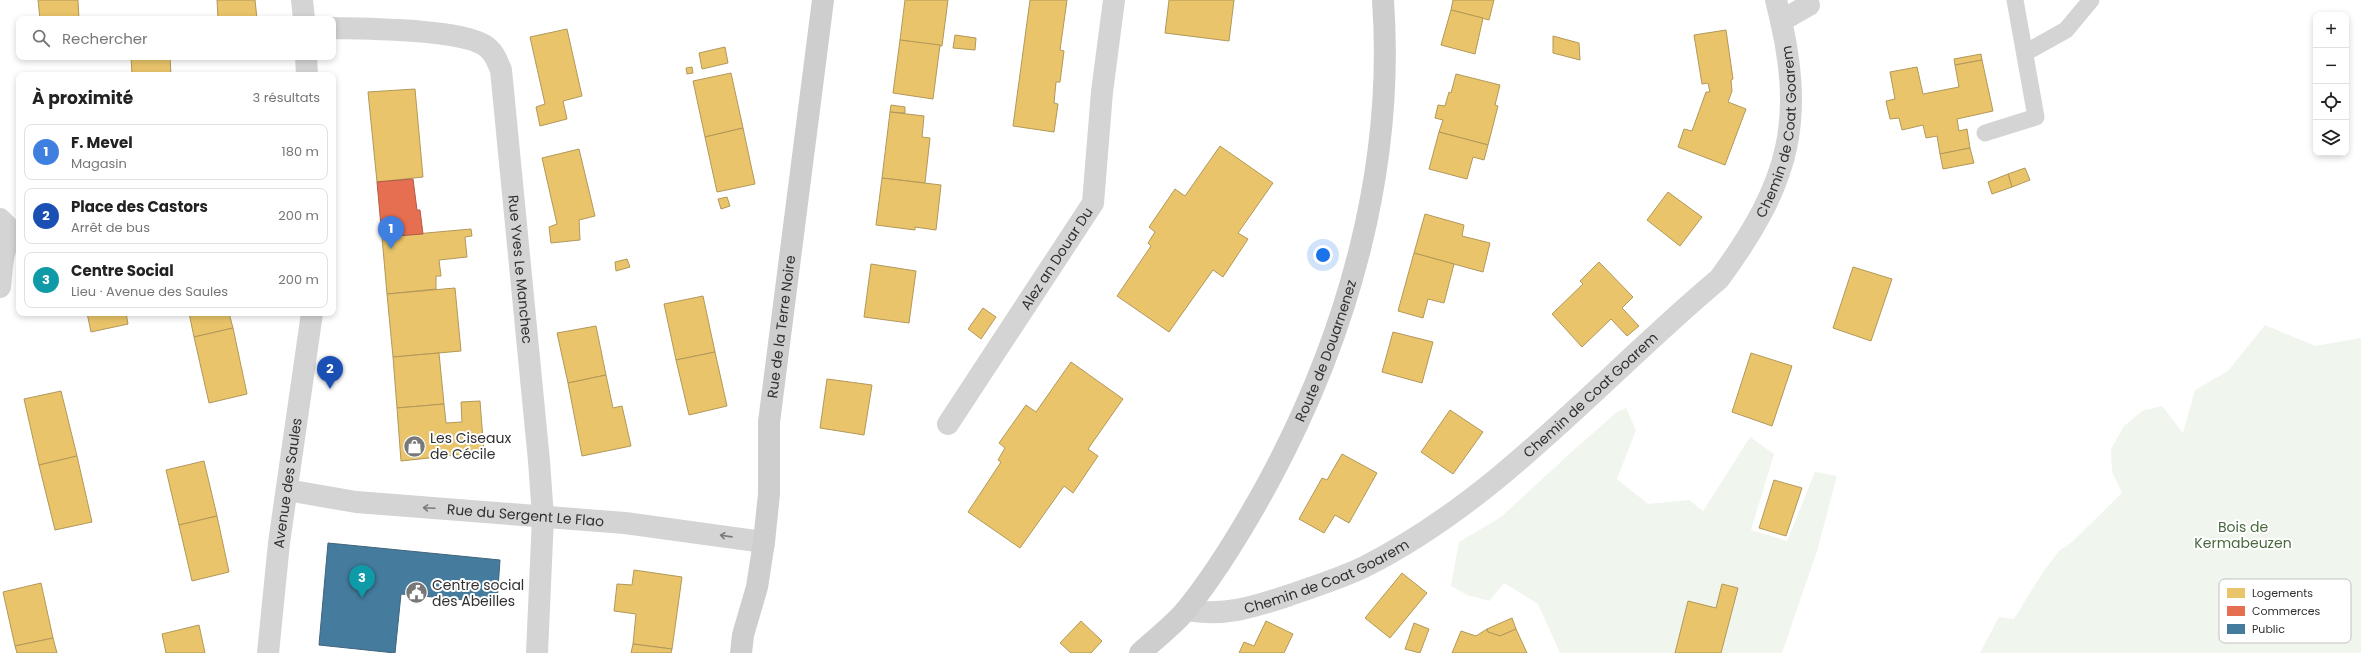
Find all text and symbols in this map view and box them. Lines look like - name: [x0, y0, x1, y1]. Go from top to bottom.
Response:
- map controls: [2313, 12, 2349, 156]
- button: +: [2313, 12, 2349, 48]
- search box: [16, 16, 336, 60]
- icon: search: [30, 27, 52, 49]
- text: Rechercher: [62, 28, 148, 49]
- street label: Chemin de Coat Goarem: [1751, 44, 1801, 221]
- button: −: [2313, 48, 2349, 84]
- button: locate: [2313, 84, 2349, 120]
- text: À proximité: [32, 86, 133, 110]
- text: 3 résultats: [253, 88, 320, 107]
- button: layers: [2313, 120, 2349, 156]
- text: F. Mevel: [71, 132, 133, 153]
- text: 1: [44, 142, 48, 161]
- text: 180 m: [282, 142, 319, 161]
- text: Magasin: [71, 154, 127, 173]
- street label: Rue Yves Le Manchec: [503, 194, 538, 345]
- text: Place des Castors: [71, 196, 208, 217]
- street label: Alez an Douar Du: [1016, 203, 1098, 314]
- text: 2: [42, 206, 50, 225]
- text: 200 m: [278, 206, 319, 225]
- pin: 1: [378, 216, 404, 249]
- text: Arrêt de bus: [71, 218, 150, 237]
- your location: [1313, 245, 1333, 265]
- street label: Rue de la Terre Noire: [762, 254, 800, 399]
- text: Centre Social: [71, 260, 174, 281]
- text: 3: [42, 270, 50, 289]
- text: 200 m: [278, 270, 319, 289]
- street label: Route de Douarnenez: [1290, 277, 1361, 425]
- text: Lieu · Avenue des Saules: [71, 282, 228, 301]
- street label: Chemin de Coat Goarem: [1519, 328, 1662, 462]
- pin: 2: [317, 356, 343, 389]
- street label: Avenue des Saules: [269, 417, 307, 549]
- place label: Les Ciseaux de Cécile: [430, 428, 511, 464]
- shop icon: Les Ciseaux de Cécile: [402, 433, 428, 459]
- street label: Rue du Sergent Le Flao: [446, 499, 605, 531]
- one-way arrow: [423, 505, 436, 512]
- park label: Bois de Kermabeuzen: [2194, 517, 2292, 553]
- one-way arrow: [720, 532, 733, 540]
- street label: Chemin de Coat Goarem: [1242, 534, 1413, 618]
- pin: 3: [349, 565, 375, 598]
- place label: Centre social des Abeilles: [432, 575, 524, 611]
- legend: [2219, 579, 2351, 643]
- public building icon: Centre social des Abeilles: [404, 580, 430, 606]
- text: Logements: [2252, 585, 2313, 601]
- text: Commerces: [2252, 603, 2321, 619]
- text: Public: [2252, 621, 2285, 637]

